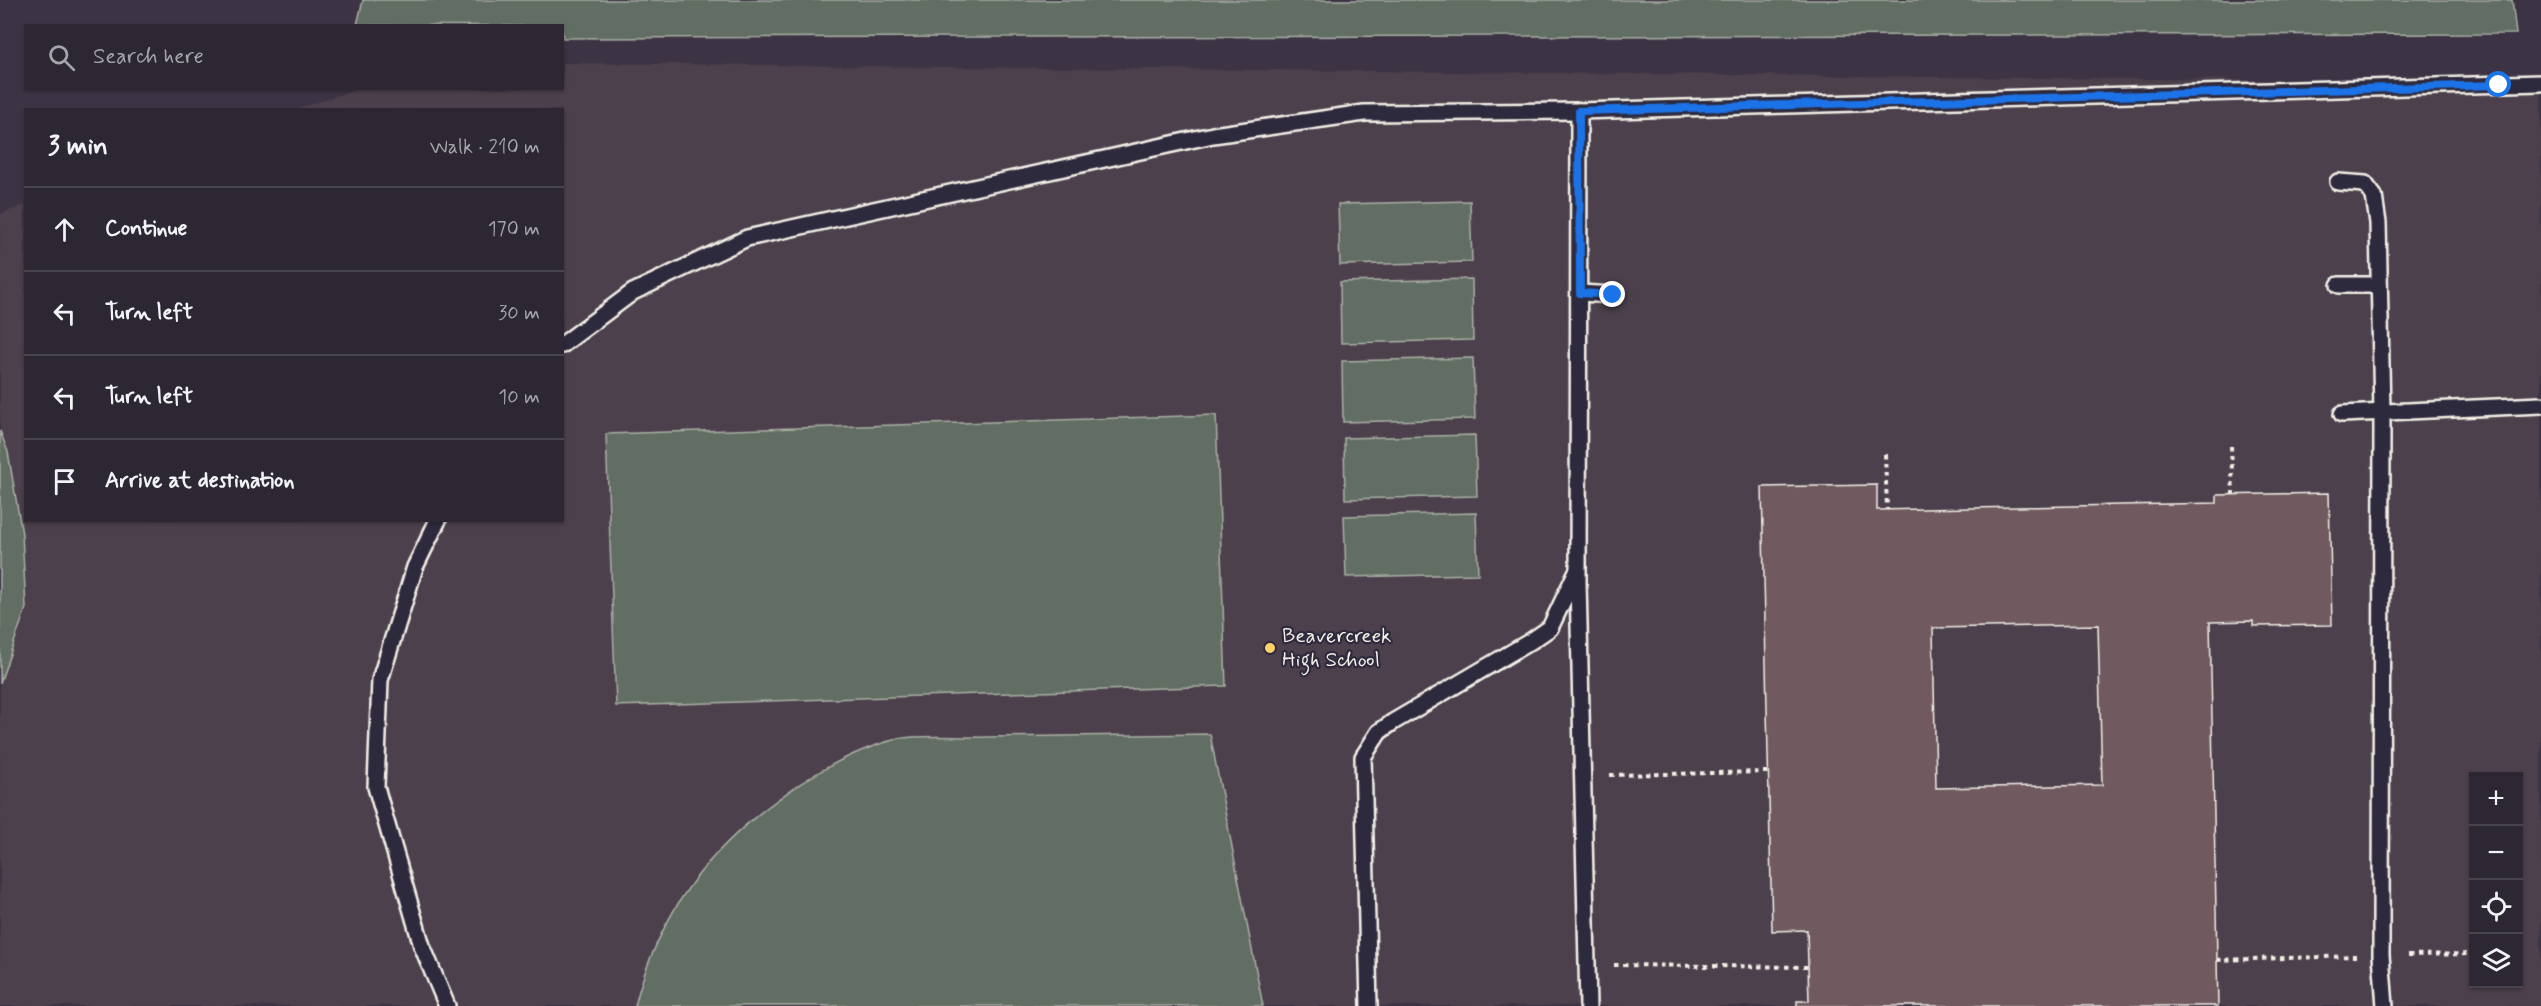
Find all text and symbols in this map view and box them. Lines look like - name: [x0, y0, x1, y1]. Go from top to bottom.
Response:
- search box: [24, 24, 564, 90]
- icon: search: [45, 41, 78, 74]
- text: Search here: [93, 43, 204, 71]
- route start: [2485, 71, 2511, 97]
- text: 3 min: [48, 130, 108, 164]
- text: Walk · 210 m: [430, 134, 540, 161]
- icon: ahead: [48, 213, 81, 246]
- text: Continue: [105, 215, 187, 243]
- text: 170 m: [488, 216, 540, 243]
- route end: [1599, 281, 1625, 307]
- icon: left: [48, 297, 81, 330]
- text: Turn left: [105, 299, 193, 327]
- text: 30 m: [498, 300, 540, 327]
- icon: left: [48, 381, 81, 414]
- text: Turn left: [105, 383, 193, 411]
- text: 10 m: [498, 384, 540, 411]
- icon: arrive: [48, 465, 81, 498]
- text: Arrive at destination: [105, 467, 295, 495]
- place label: Beavercreek High School: [1282, 622, 1392, 676]
- marker: Beavercreek High School: [1263, 641, 1277, 655]
- map controls: [2469, 772, 2523, 988]
- button: +: [2469, 772, 2523, 826]
- button: −: [2469, 826, 2523, 880]
- button: locate: [2469, 880, 2523, 934]
- button: layers: [2469, 934, 2523, 988]

